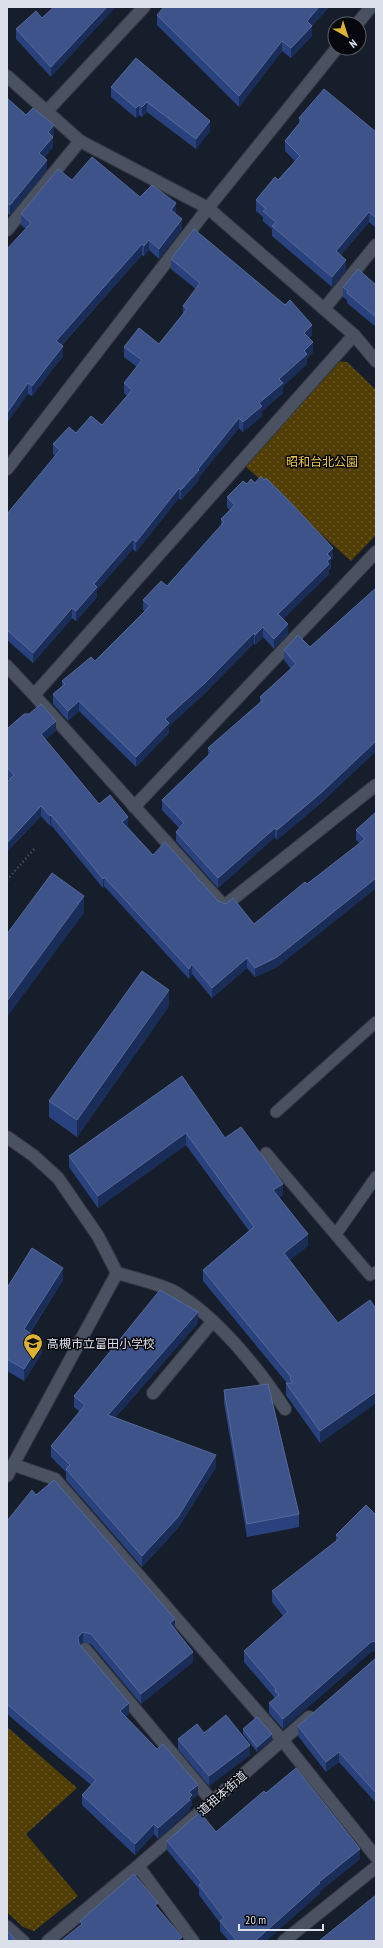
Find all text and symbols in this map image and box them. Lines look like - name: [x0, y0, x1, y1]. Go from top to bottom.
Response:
- north arrow: [327, 16, 367, 56]
- text: N: [347, 36, 360, 51]
- park label: 昭和台北公園: [286, 454, 358, 469]
- school or university icon: 高槻市立富田小学校: [22, 1332, 44, 1360]
- place label: 高槻市立富田小学校: [47, 1336, 155, 1351]
- street label: 道祖本街道: [194, 1768, 250, 1818]
- scale bar: [239, 1906, 323, 1932]
- text: 20 m: [245, 1912, 266, 1927]

